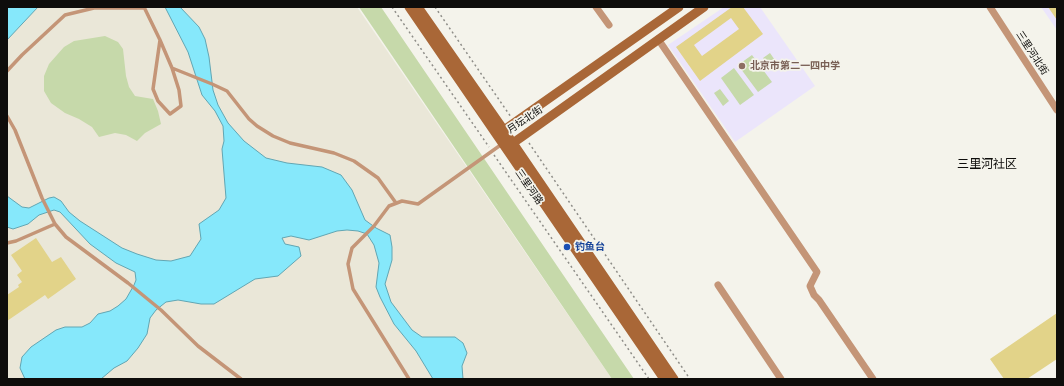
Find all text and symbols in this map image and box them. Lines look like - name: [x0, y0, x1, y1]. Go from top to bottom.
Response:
- street label: 三里河北街: [1013, 29, 1051, 77]
- place label: 北京市第二一四中学: [750, 60, 840, 72]
- marker: 北京市第二一四中学: [737, 61, 747, 71]
- street label: 月坛北街: [505, 104, 545, 136]
- district label: 三里河社区: [957, 157, 1017, 171]
- street label: 三里河路: [513, 167, 545, 207]
- place label: 钓鱼台: [575, 241, 605, 253]
- marker: 钓鱼台: [562, 242, 572, 252]

